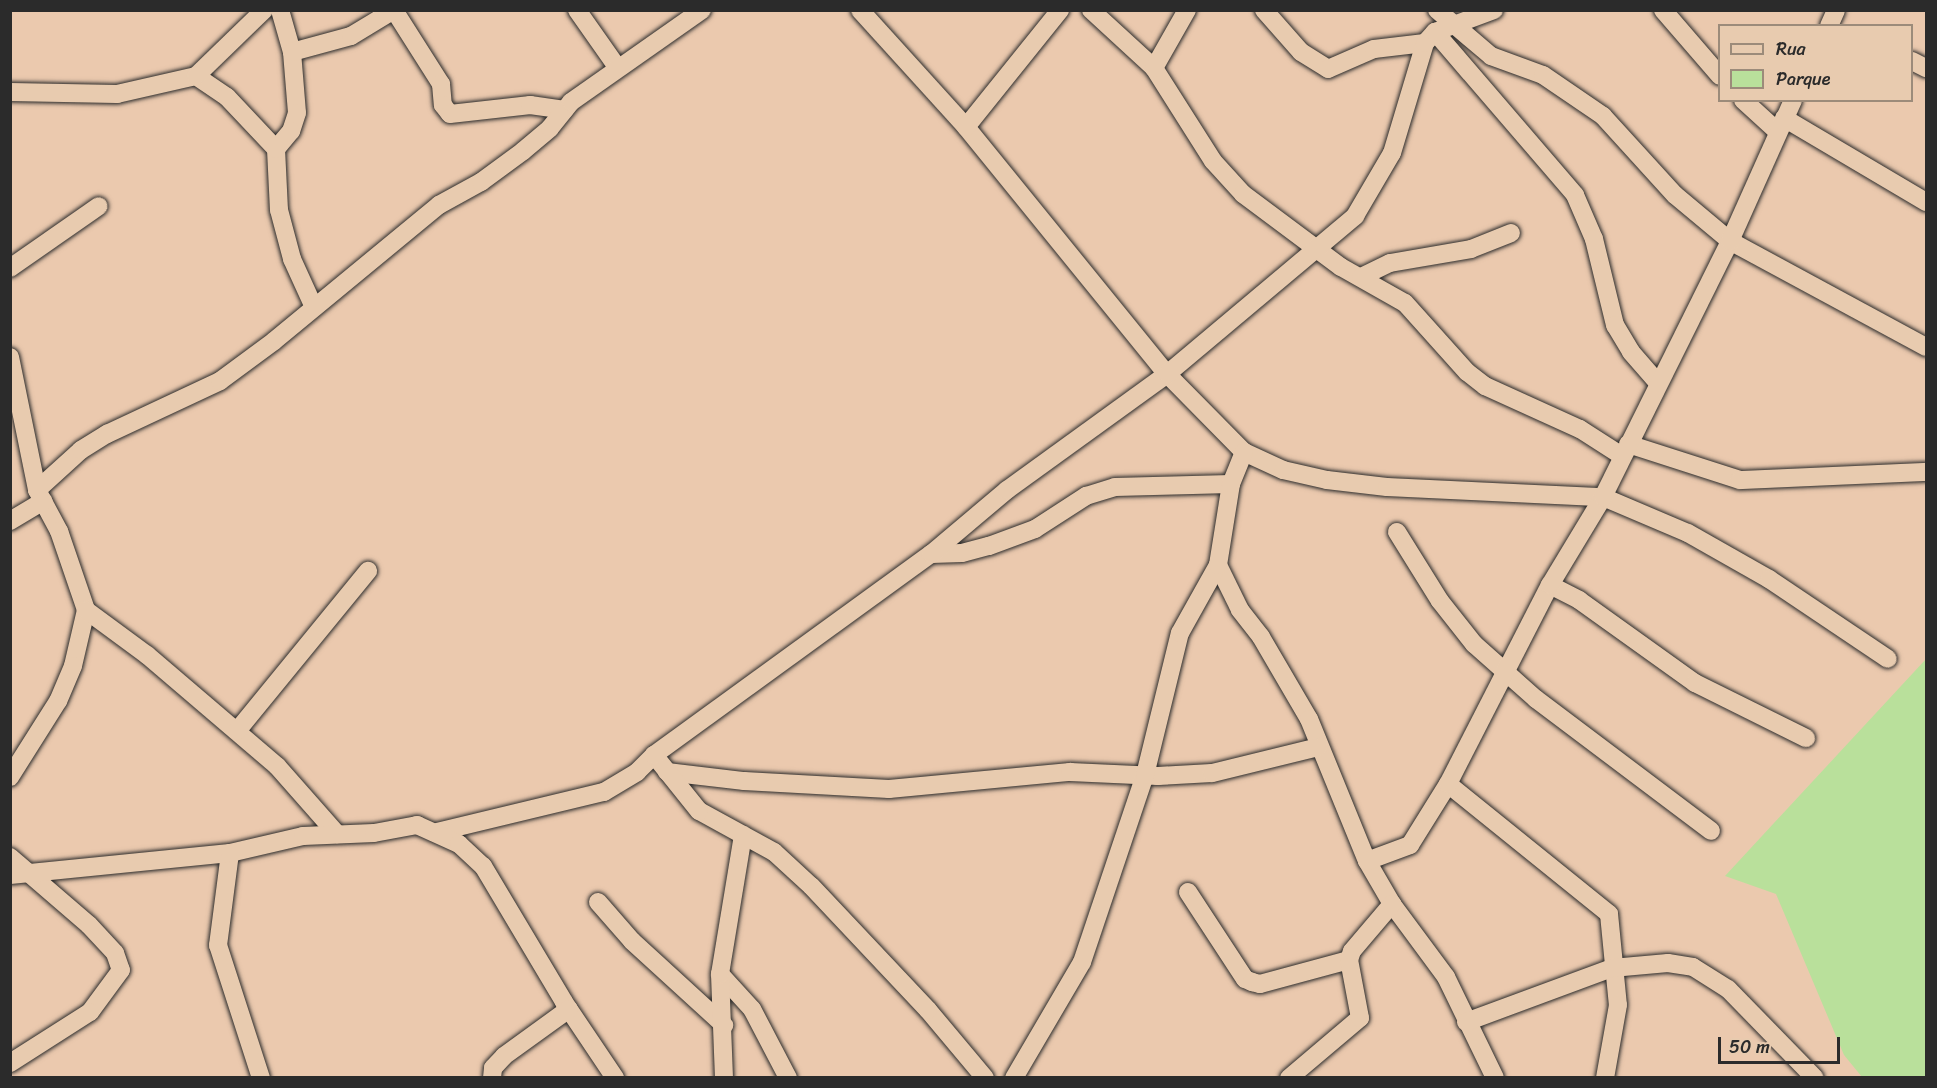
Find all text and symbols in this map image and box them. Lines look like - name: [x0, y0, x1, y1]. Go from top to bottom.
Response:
- legend: [1718, 24, 1913, 102]
- text: Rua: [1776, 33, 1806, 65]
- text: Parque: [1776, 63, 1830, 95]
- scale bar: [1721, 1025, 1842, 1063]
- text: 50 m: [1729, 1031, 1770, 1063]

